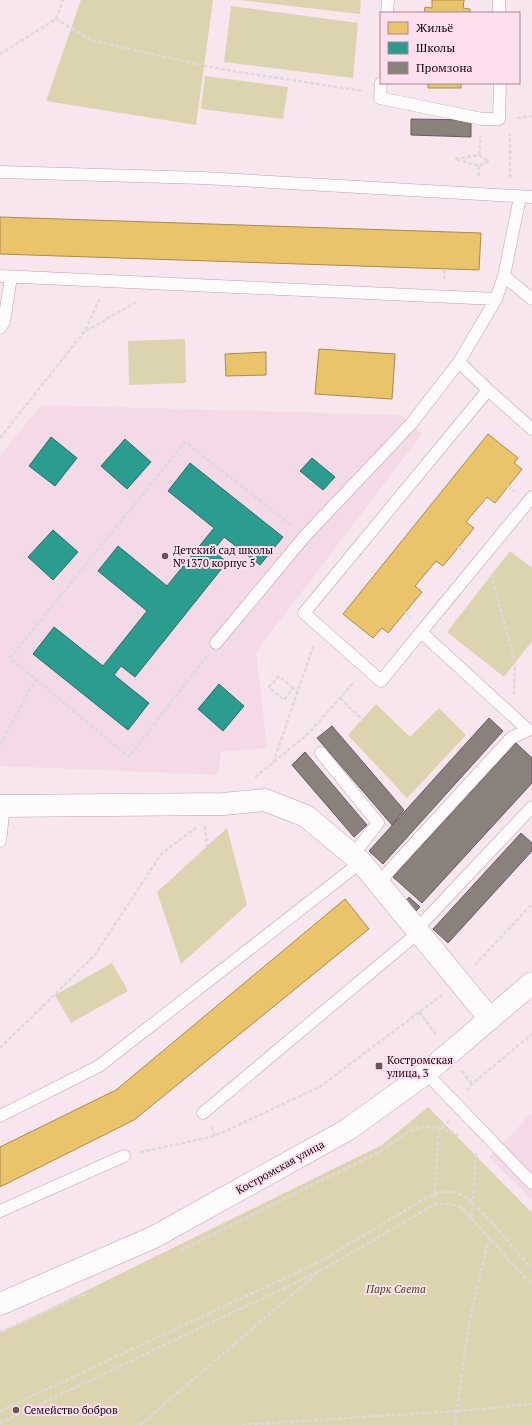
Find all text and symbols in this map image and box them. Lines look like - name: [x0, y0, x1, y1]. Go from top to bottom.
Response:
- legend: [380, 12, 520, 84]
- text: Жильё: [416, 20, 453, 35]
- text: Школы: [416, 40, 455, 55]
- text: Промзона: [416, 60, 473, 75]
- place label: Детский сад школы №1370 корпус 5: [173, 543, 273, 570]
- marker: Детский сад школы №1370 корпус 5: [160, 551, 170, 561]
- place label: Костромская улица, 3: [386, 1053, 453, 1080]
- marker: Костромская улица, 3: [374, 1061, 384, 1071]
- street label: Костромская улица: [233, 1137, 327, 1197]
- park label: Парк Света: [365, 1282, 426, 1296]
- place label: Семейство бобров: [24, 1403, 118, 1417]
- marker: Семейство бобров: [11, 1405, 21, 1415]

